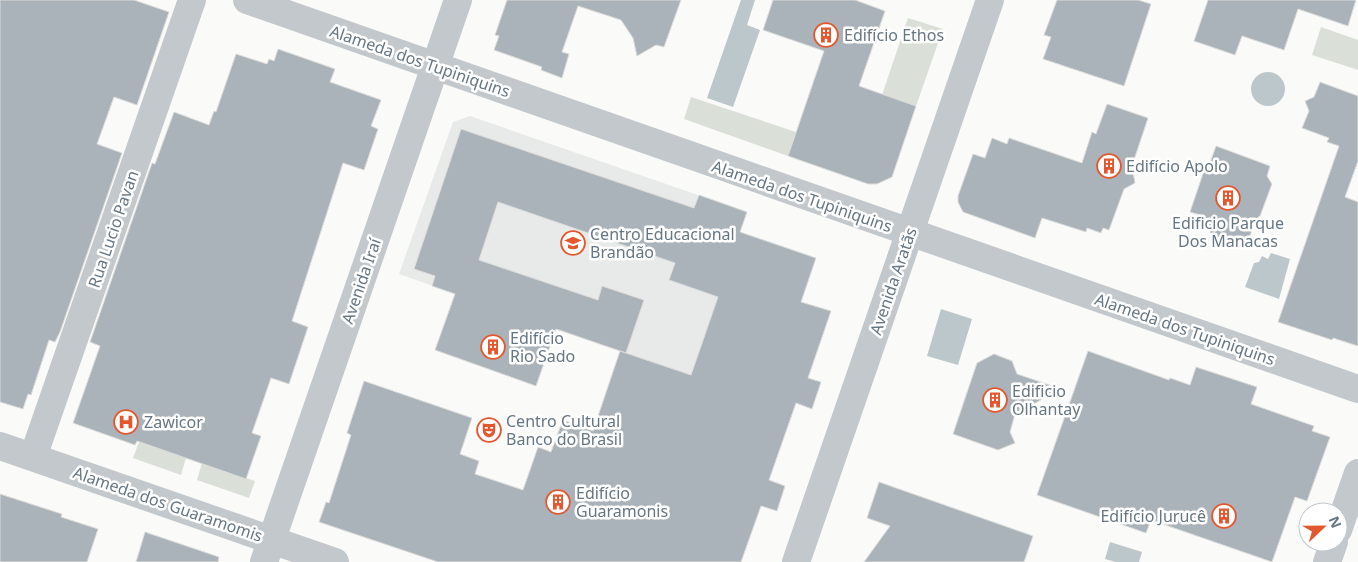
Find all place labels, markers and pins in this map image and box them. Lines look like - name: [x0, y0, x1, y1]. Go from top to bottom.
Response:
- building icon: Edifício Ethos: [813, 22, 839, 48]
- place label: Edifício Ethos: [844, 24, 944, 46]
- building icon: Edifício Apolo: [1096, 153, 1122, 179]
- place label: Edifício Apolo: [1126, 155, 1228, 177]
- building icon: Edificio Parque Dos Manacas: [1215, 185, 1241, 211]
- place label: Edificio Parque Dos Manacas: [1172, 212, 1284, 252]
- place label: Centro Educacional Brandão: [590, 223, 735, 263]
- school or university icon: Centro Educacional Brandão: [560, 230, 586, 256]
- place label: Edifício Rio Sado: [510, 327, 575, 367]
- building icon: Edifício Rio Sado: [480, 334, 506, 360]
- place label: Edificio Olhantay: [1012, 380, 1081, 420]
- building icon: Edificio Olhantay: [982, 387, 1008, 413]
- hospital icon: Zawicor: [113, 409, 139, 435]
- place label: Centro Cultural Banco do Brasil: [506, 410, 622, 450]
- place label: Zawicor: [144, 411, 203, 433]
- theatre icon: Centro Cultural Banco do Brasil: [476, 417, 502, 443]
- place label: Edifício Guaramonis: [576, 482, 668, 522]
- building icon: Edifício Guaramonis: [545, 489, 571, 515]
- building icon: Edifício Jurucê: [1211, 503, 1237, 529]
- place label: Edifício Jurucê: [1100, 505, 1206, 527]

